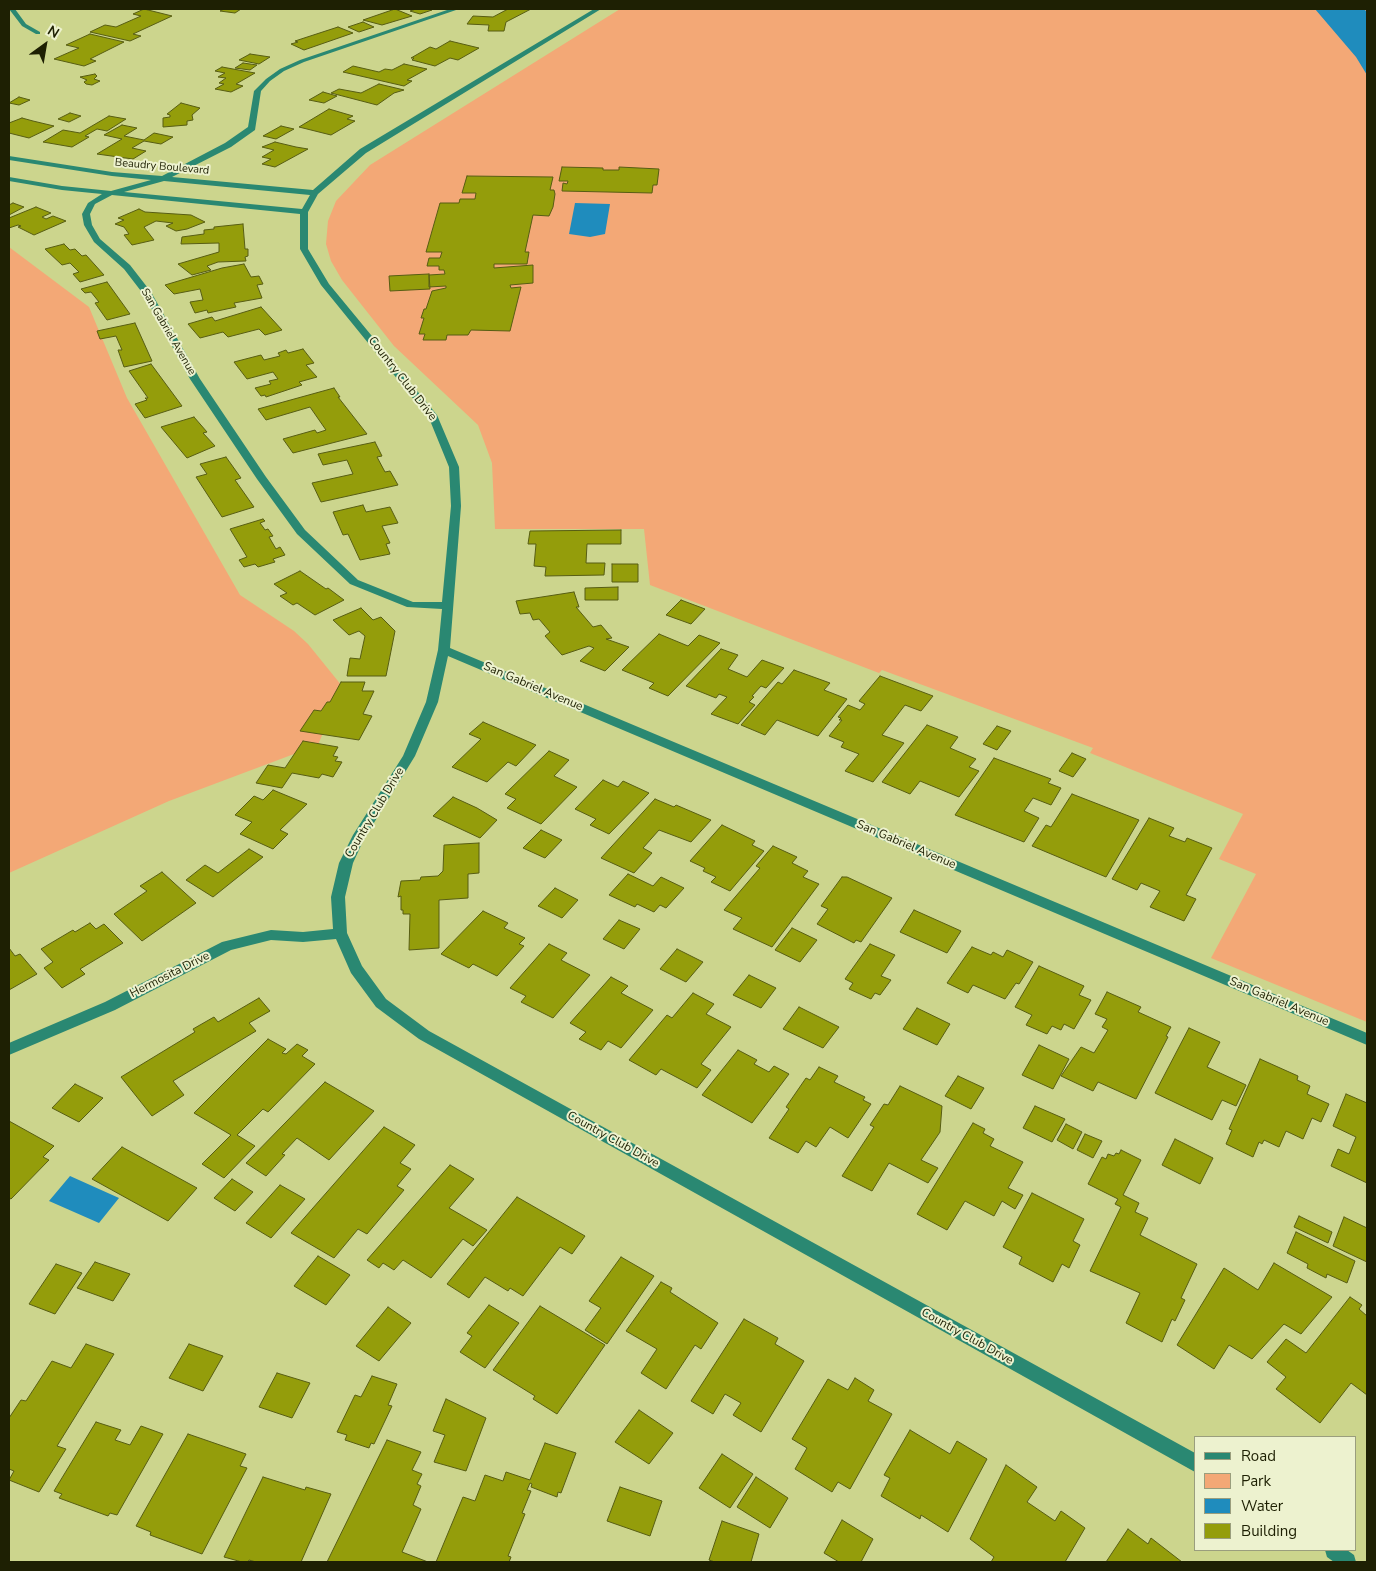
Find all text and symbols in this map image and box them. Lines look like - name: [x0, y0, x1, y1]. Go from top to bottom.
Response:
- north arrow: [20, 20, 70, 70]
- text: N: [44, 21, 63, 43]
- street label: Beaudry Boulevard: [114, 156, 210, 178]
- street label: San Gabriel Avenue: [138, 286, 198, 378]
- street label: Country Club Drive: [365, 334, 439, 424]
- street label: San Gabriel Avenue: [481, 660, 585, 714]
- street label: Country Club Drive: [342, 765, 408, 861]
- street label: San Gabriel Avenue: [854, 818, 958, 872]
- street label: Hermosita Drive: [128, 949, 212, 1001]
- street label: San Gabriel Avenue: [1227, 975, 1331, 1029]
- street label: Country Club Drive: [565, 1109, 661, 1171]
- street label: Country Club Drive: [919, 1306, 1015, 1368]
- legend: [1194, 1436, 1356, 1551]
- text: Road: [1241, 1446, 1276, 1466]
- text: Park: [1241, 1471, 1271, 1491]
- text: Water: [1241, 1496, 1283, 1516]
- text: Building: [1241, 1521, 1297, 1541]

